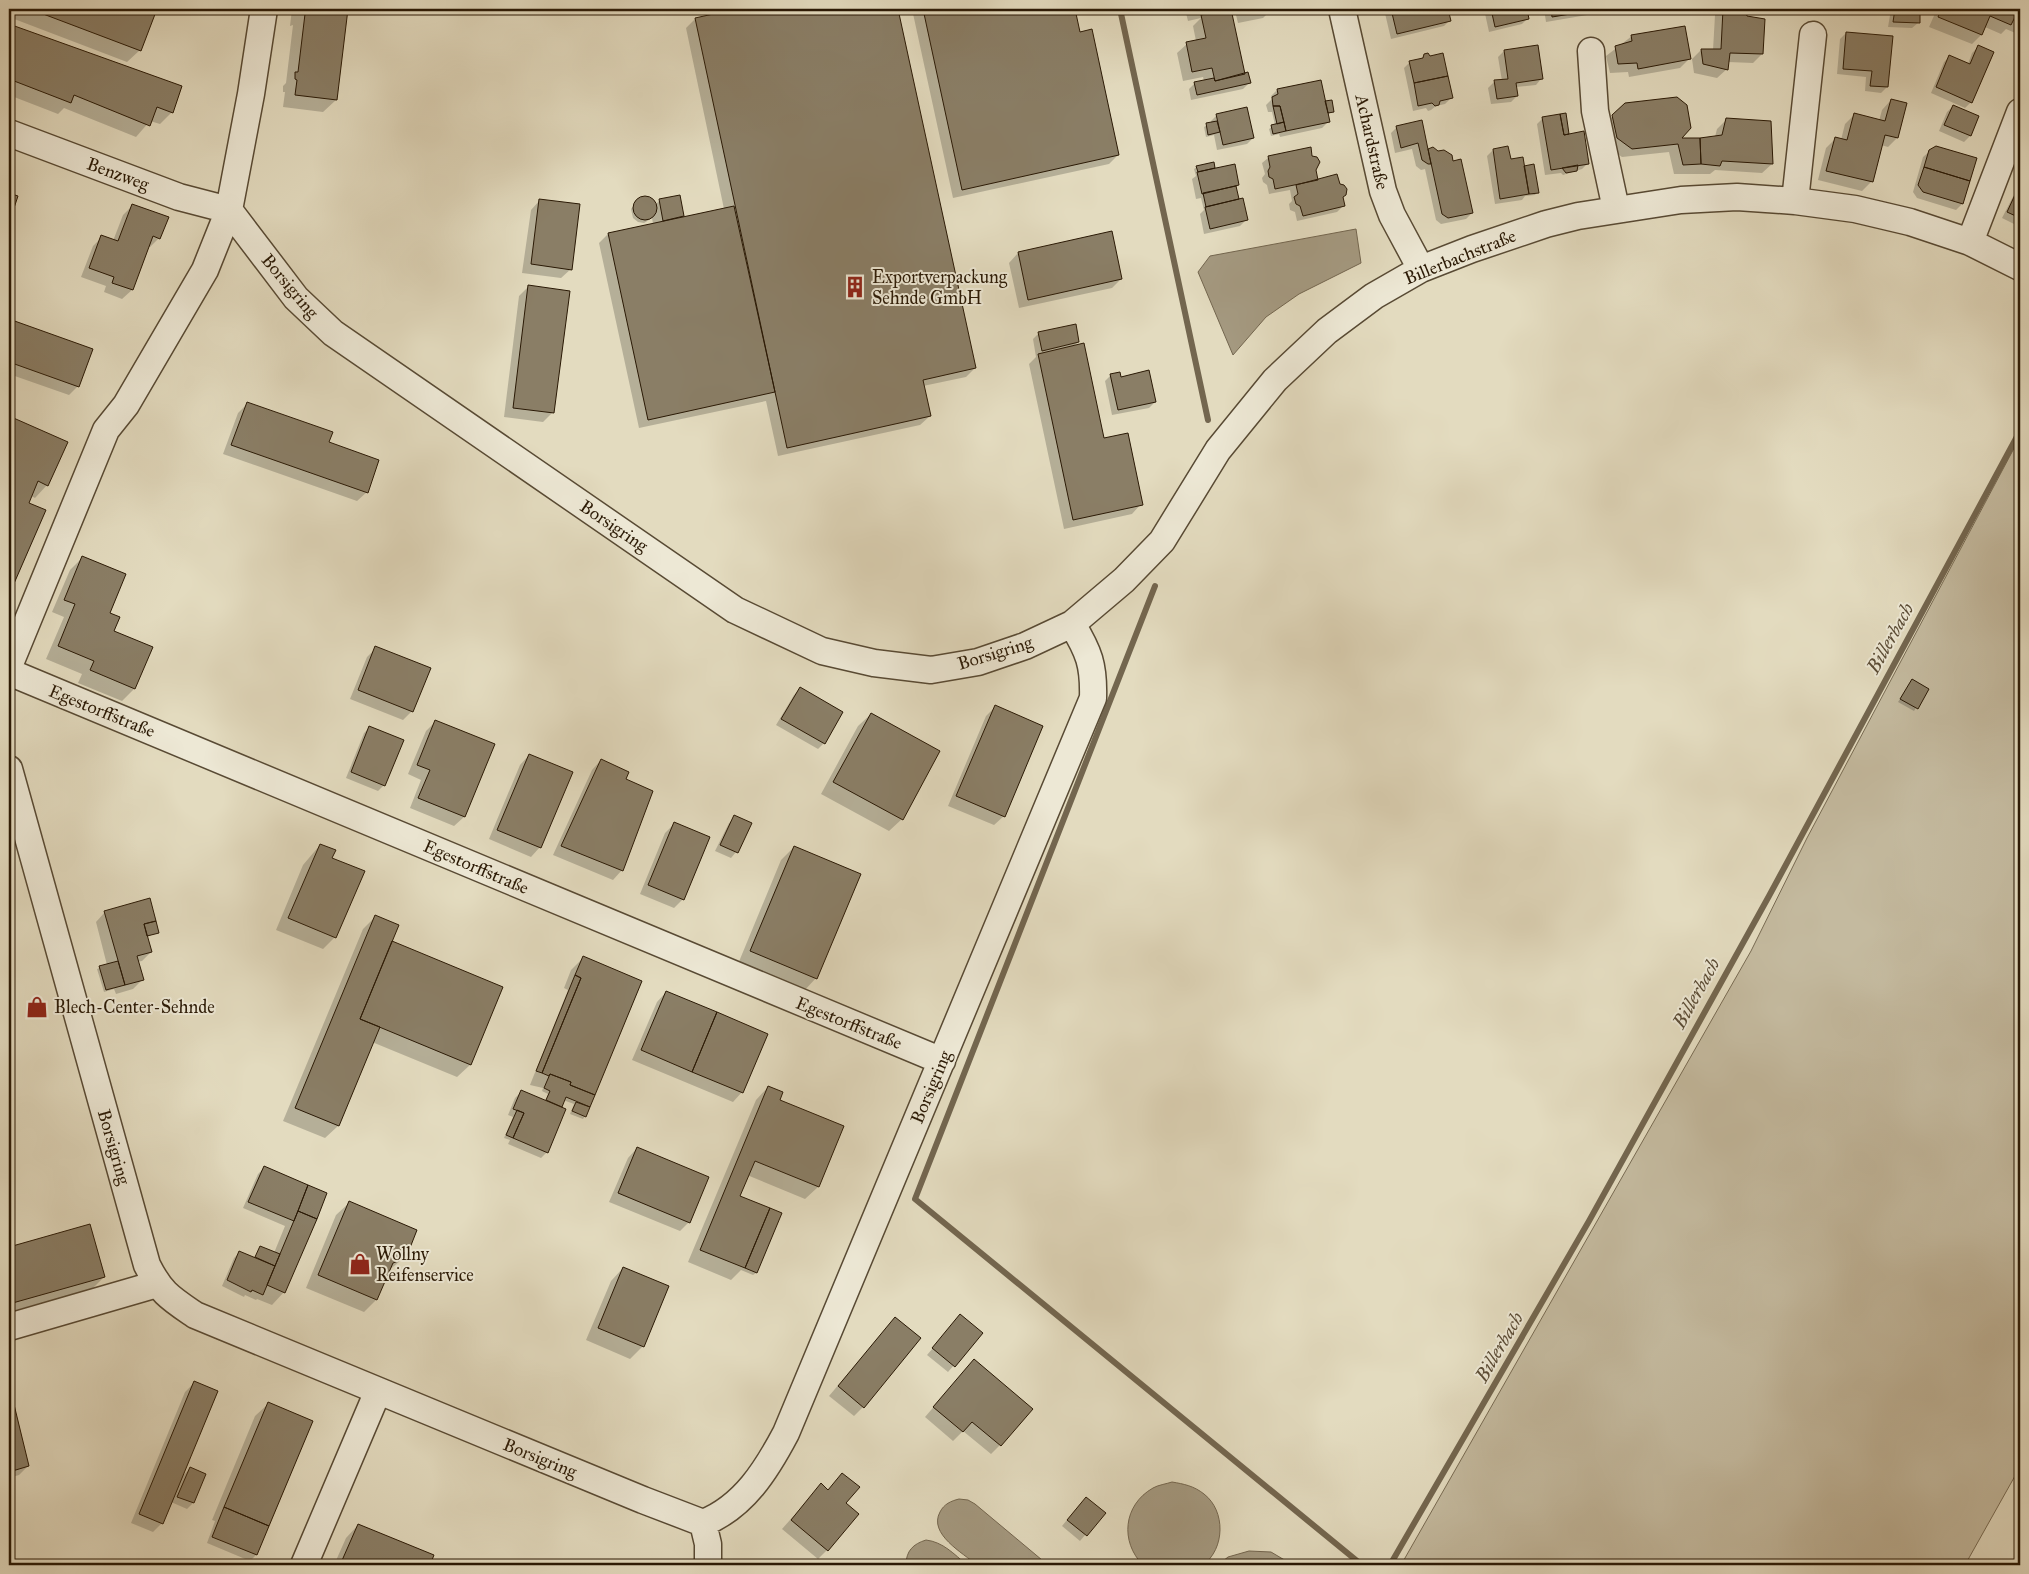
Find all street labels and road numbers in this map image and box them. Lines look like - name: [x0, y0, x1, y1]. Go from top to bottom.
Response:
- street label: Achardstraße: [1350, 91, 1394, 192]
- street label: Benzweg: [83, 153, 153, 197]
- street label: Billerbachstraße: [1401, 225, 1519, 289]
- street label: Borsigring: [256, 249, 324, 324]
- street label: Borsigring: [575, 495, 653, 558]
- street label: Borsigring: [955, 631, 1036, 676]
- street label: Egestorffstraße: [45, 680, 158, 743]
- street label: Egestorffstraße: [420, 835, 532, 900]
- street label: Egestorffstraße: [792, 992, 905, 1055]
- street label: Borsigring: [906, 1046, 957, 1127]
- street label: Borsigring: [92, 1107, 135, 1188]
- street label: Borsigring: [500, 1433, 581, 1484]

